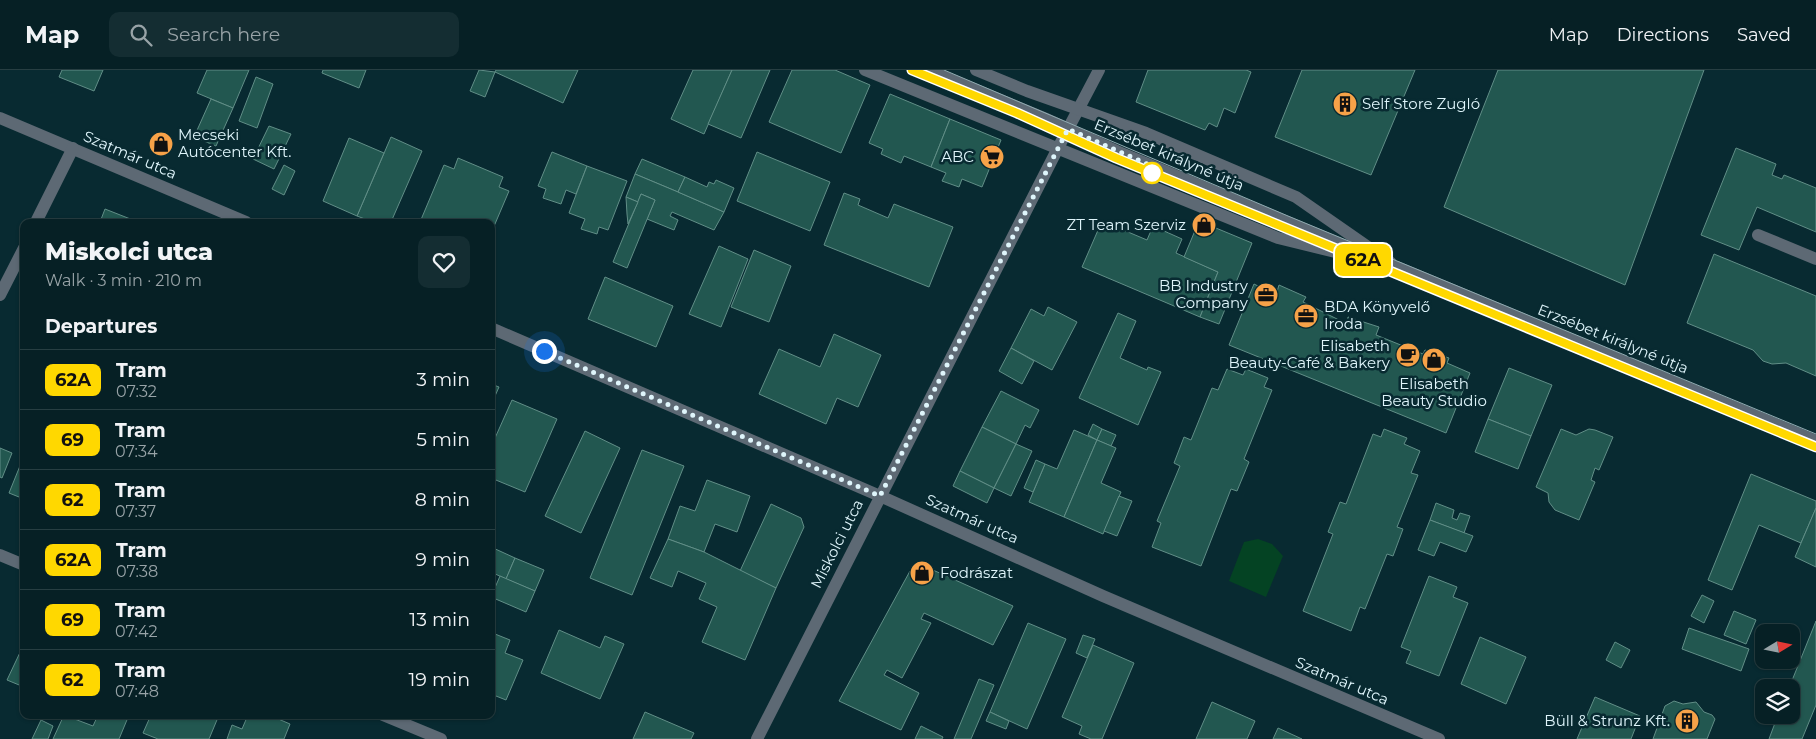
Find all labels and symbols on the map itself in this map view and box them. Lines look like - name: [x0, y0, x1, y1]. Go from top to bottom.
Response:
- building icon: Self Store Zugló: [1332, 91, 1358, 117]
- place label: Self Store Zugló: [1362, 94, 1480, 113]
- street label: Erzsébet királyné útja: [1091, 114, 1247, 195]
- place label: Mecseki Autócenter Kft.: [178, 125, 291, 161]
- street label: Szatmár utca: [81, 126, 180, 183]
- shop icon: Mecseki Autócenter Kft.: [148, 131, 174, 157]
- supermarket icon: ABC: [979, 144, 1005, 170]
- place label: ABC: [941, 147, 974, 166]
- unlabelled marker: [1141, 162, 1163, 184]
- shop icon: ZT Team Szerviz: [1191, 212, 1217, 238]
- place label: ZT Team Szerviz: [1066, 215, 1186, 234]
- line badge: 62A: [1334, 244, 1392, 276]
- place label: BB Industry Company: [1159, 276, 1249, 312]
- office icon: BB Industry Company: [1253, 282, 1279, 308]
- place label: BDA Könyvelő Iroda: [1324, 297, 1430, 333]
- street label: Erzsébet királyné útja: [1535, 300, 1691, 377]
- office icon: BDA Könyvelő Iroda: [1293, 303, 1319, 329]
- place label: Elisabeth Beauty-Café & Bakery: [1228, 336, 1391, 372]
- your location: [532, 339, 557, 364]
- cafe icon: Elisabeth Beauty-Café & Bakery: [1395, 342, 1421, 368]
- shop icon: Elisabeth Beauty Studio: [1421, 347, 1447, 373]
- place label: Elisabeth Beauty Studio: [1381, 374, 1487, 410]
- street label: Szatmár utca: [923, 490, 1022, 548]
- street label: Miskolci utca: [806, 496, 867, 591]
- shop icon: Fodrászat: [909, 560, 935, 586]
- place label: Fodrászat: [940, 563, 1013, 582]
- north arrow: [1755, 624, 1800, 669]
- street label: Szatmár utca: [1293, 652, 1392, 709]
- building icon: Büll & Strunz Kft.: [1674, 708, 1700, 734]
- place label: Büll & Strunz Kft.: [1544, 711, 1670, 730]

